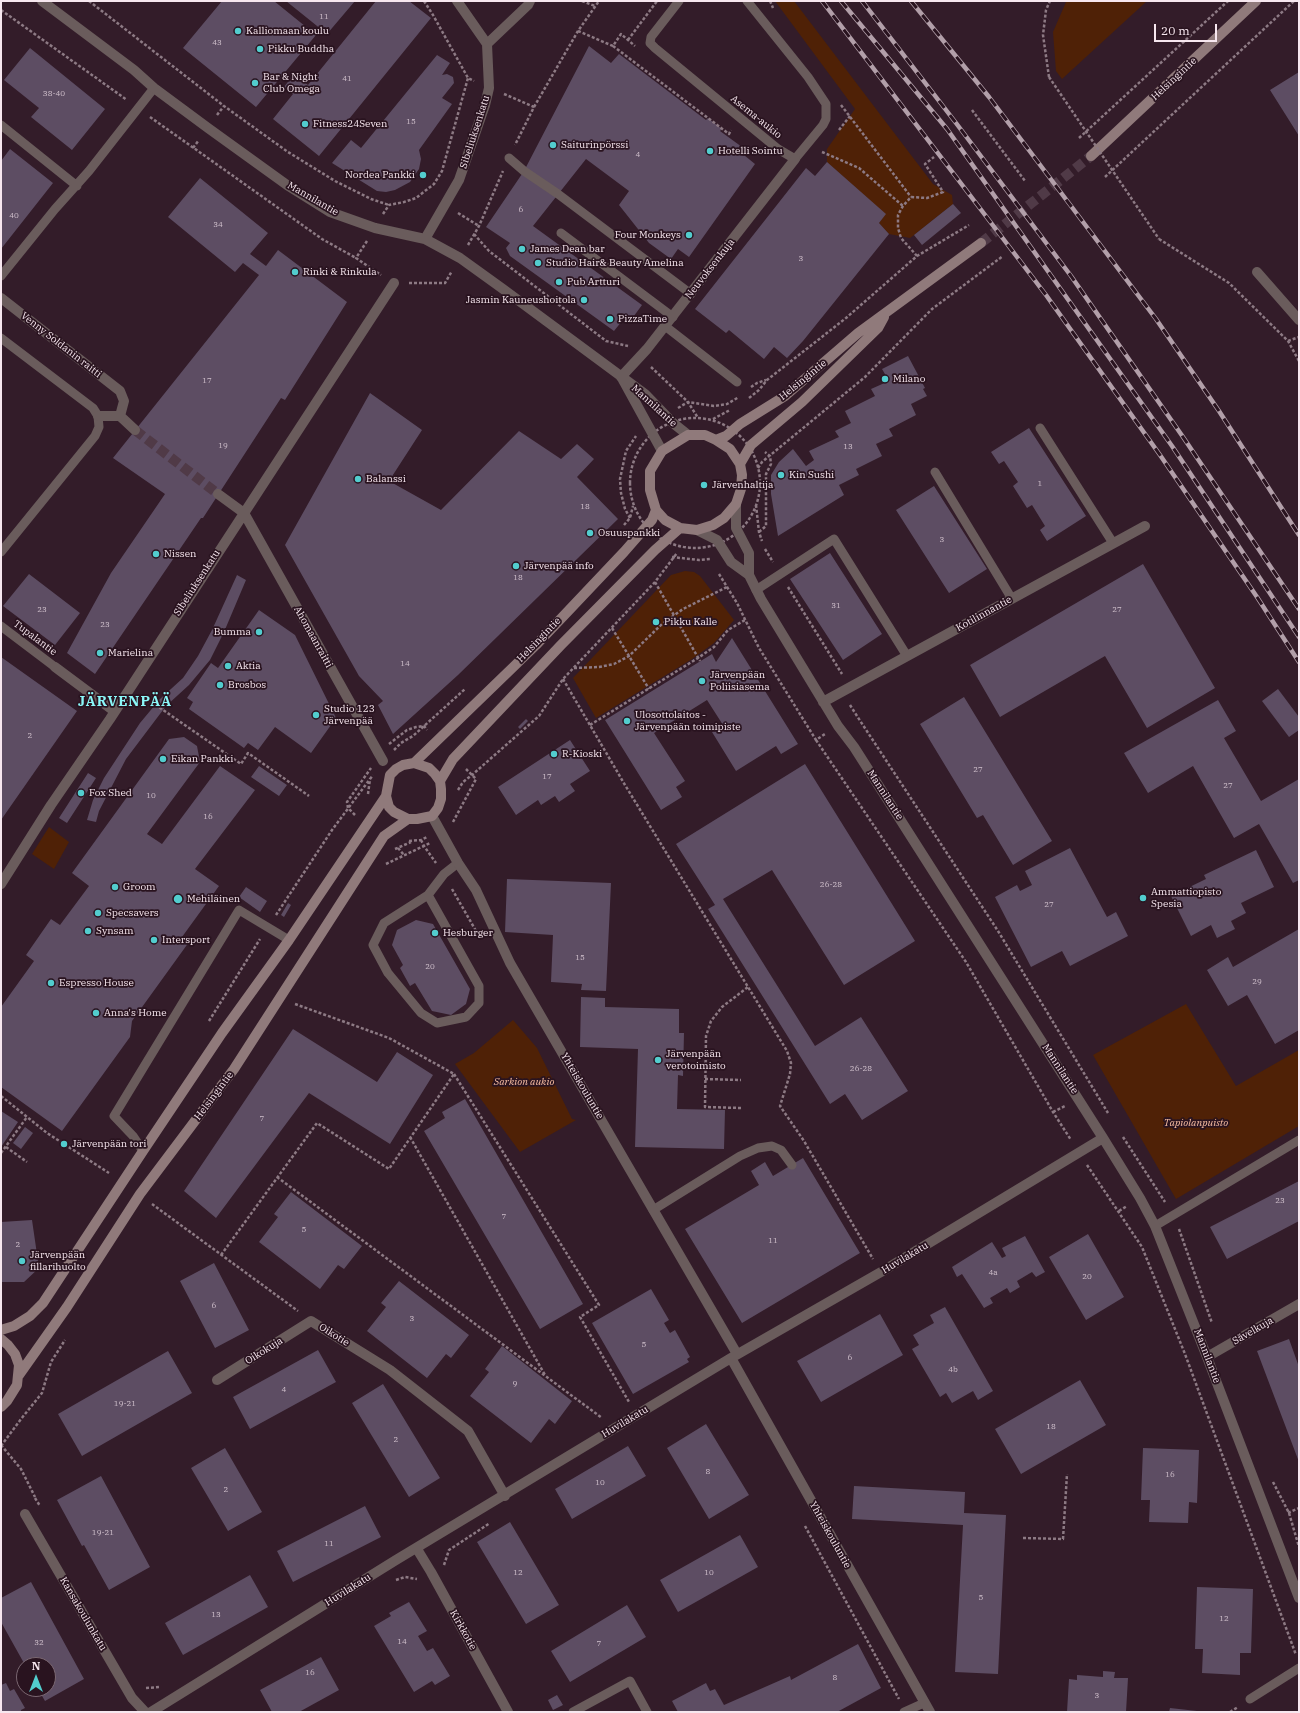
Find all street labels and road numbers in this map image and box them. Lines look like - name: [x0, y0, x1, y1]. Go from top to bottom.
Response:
- street label: Helsingintie: [1149, 55, 1199, 103]
- street label: Asema-aukio: [728, 93, 784, 141]
- street label: Sibeliuksenkatu: [458, 94, 492, 170]
- street label: Mannilantie: [285, 180, 341, 218]
- street label: Neuvoksenkuja: [683, 237, 737, 301]
- street label: Venny Soldanin raitti: [18, 310, 104, 380]
- street label: Helsingintie: [777, 357, 829, 403]
- street label: Mannilantie: [629, 382, 679, 430]
- street label: Sibeliuksenkatu: [171, 548, 223, 618]
- street label: Kotilinnantie: [954, 594, 1014, 634]
- street label: Ahomaanraitti: [291, 604, 335, 670]
- street label: Helsingintie: [515, 615, 563, 665]
- street label: Tupalantie: [11, 618, 59, 658]
- street label: Mannilantie: [864, 768, 906, 822]
- street label: Mannilantie: [1039, 1042, 1081, 1096]
- street label: Yhteiskouluntie: [558, 1051, 606, 1121]
- street label: Helsingintie: [192, 1069, 236, 1123]
- street label: Huvilakatu: [880, 1239, 930, 1277]
- street label: Sävelkuja: [1230, 1314, 1276, 1348]
- street label: Oikotie: [317, 1321, 351, 1349]
- street label: Mannilantie: [1191, 1327, 1223, 1385]
- street label: Oikokuja: [243, 1335, 285, 1367]
- street label: Huvilakatu: [600, 1403, 650, 1441]
- street label: Yhteiskouluntie: [807, 1499, 853, 1571]
- street label: Huvilakatu: [323, 1571, 373, 1609]
- street label: Kansakoulunkatu: [57, 1575, 109, 1653]
- street label: Kirkkotie: [447, 1608, 479, 1652]

